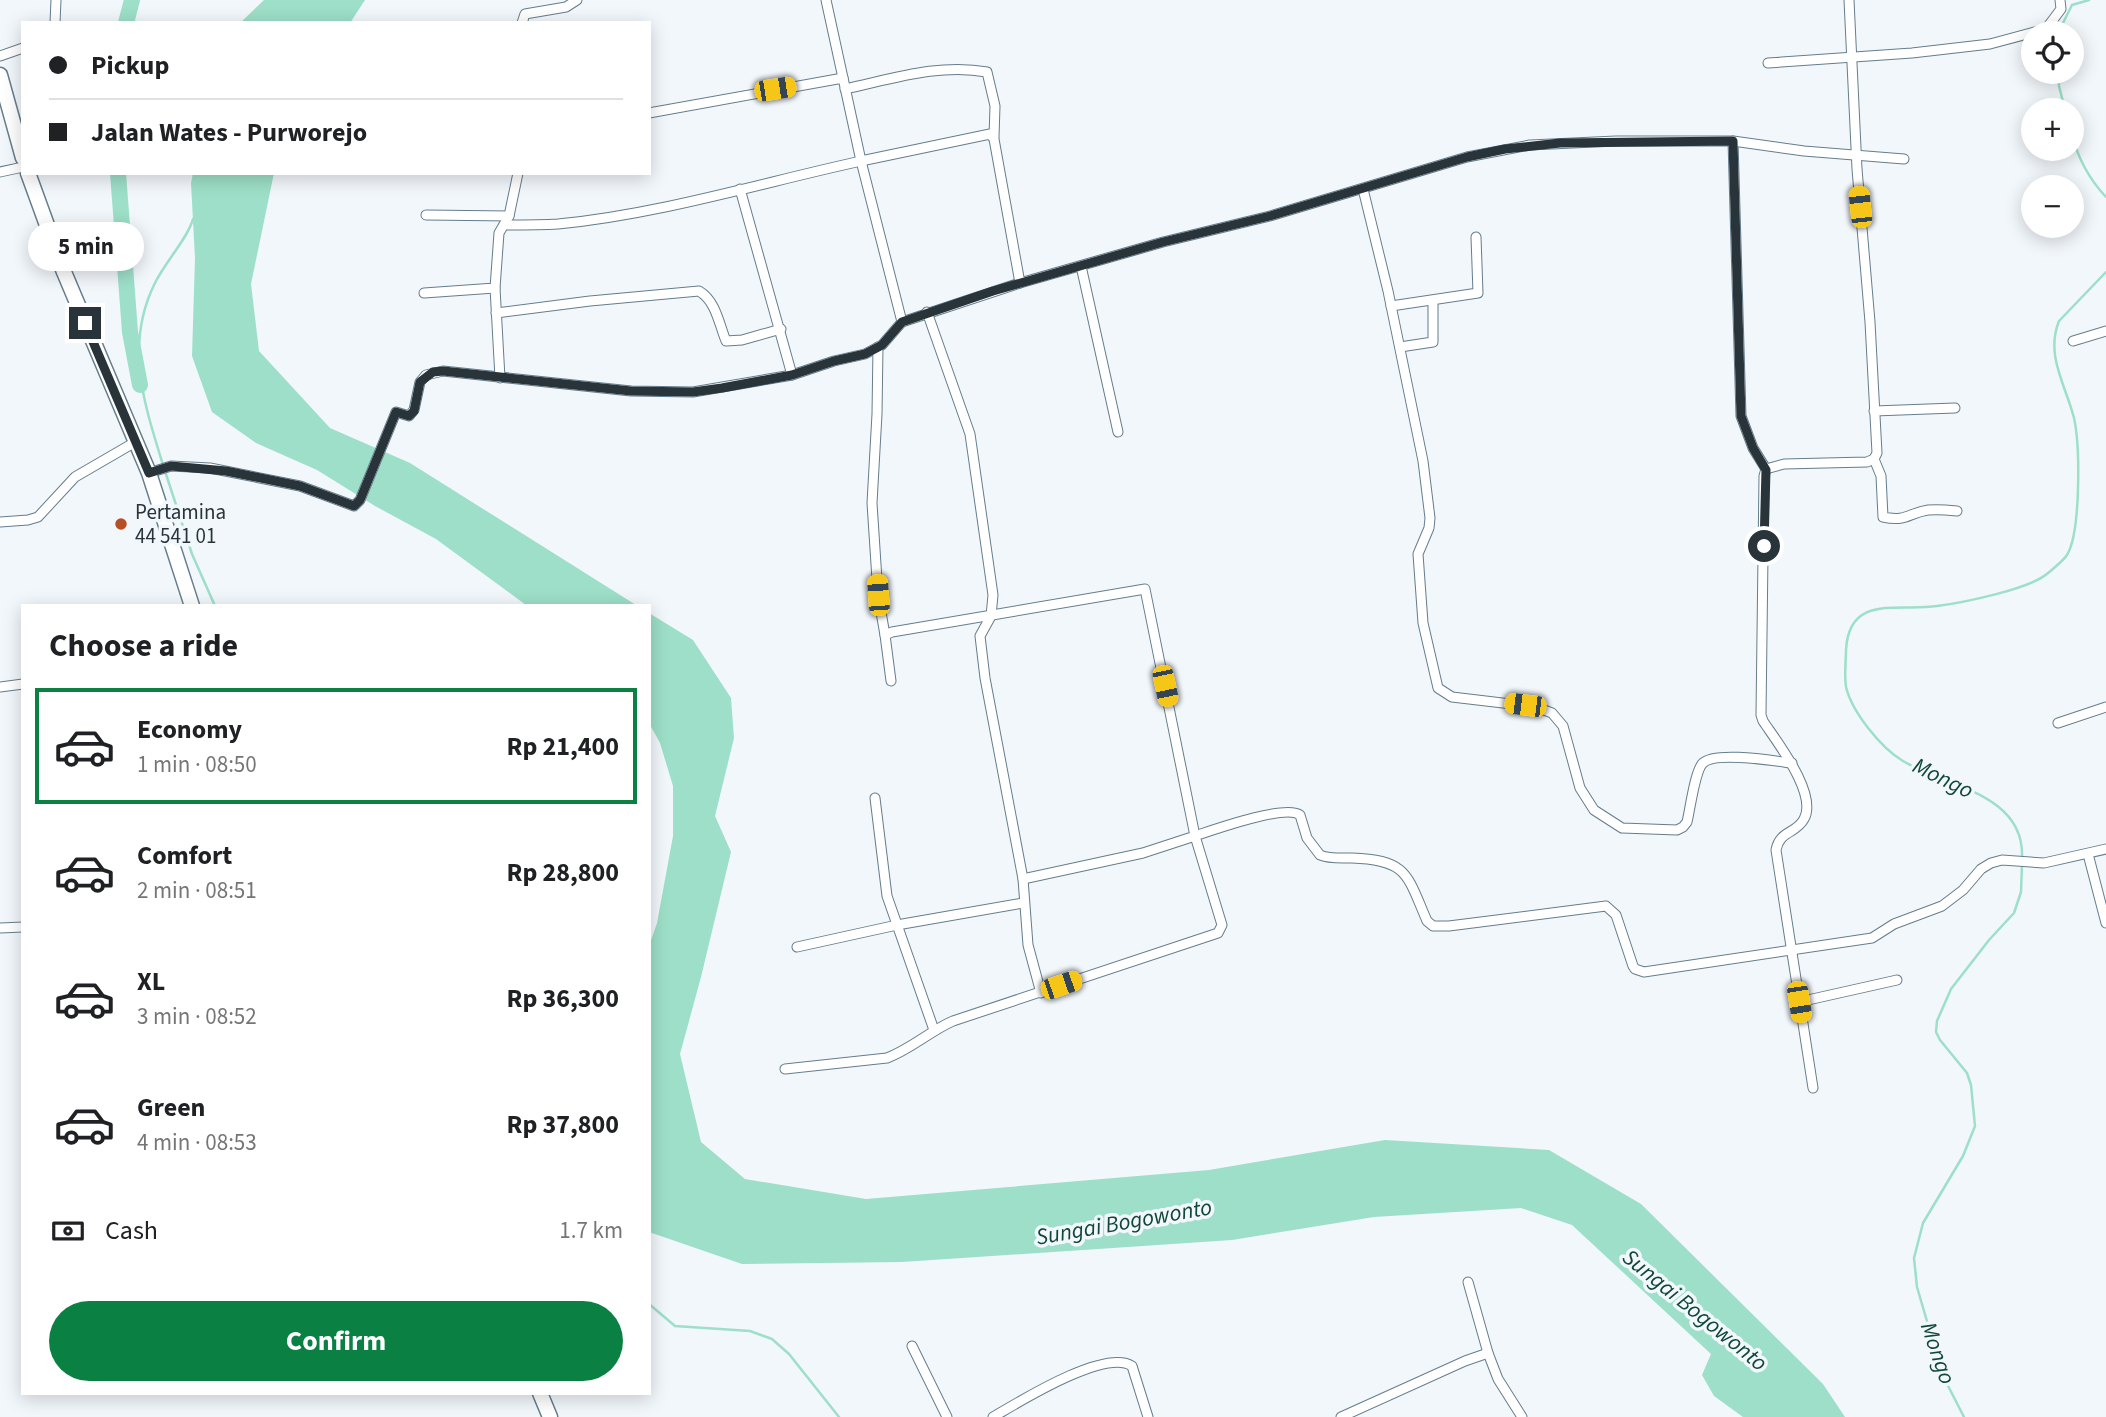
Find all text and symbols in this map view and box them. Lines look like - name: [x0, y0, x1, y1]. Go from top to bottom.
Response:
- map controls: [2021, 21, 2084, 238]
- button: locate: [2021, 21, 2084, 84]
- text: Pickup: [91, 47, 169, 84]
- car: [753, 75, 798, 103]
- button: +: [2021, 98, 2084, 161]
- text: Jalan Wates - Purworejo: [91, 114, 367, 151]
- button: −: [2021, 175, 2084, 238]
- car: [1848, 185, 1873, 229]
- callout: 5 min: [27, 222, 143, 270]
- text: 5 min: [58, 230, 114, 263]
- route end: [69, 307, 101, 339]
- place label: Pertamina 44 541 01: [135, 497, 226, 551]
- marker: Pertamina 44 541 01: [113, 516, 129, 532]
- route start: [1748, 530, 1780, 562]
- car: [867, 573, 890, 617]
- text: Choose a ride: [49, 623, 238, 669]
- car: [1151, 663, 1180, 709]
- car: [1503, 692, 1548, 718]
- text: Economy: [137, 711, 242, 748]
- icon: car: [53, 715, 116, 778]
- text: Rp 21,400: [507, 728, 619, 765]
- text: 1 min · 08:50: [137, 748, 257, 781]
- water label: Mongo: [1907, 749, 1979, 807]
- text: Comfort: [137, 837, 232, 874]
- icon: car: [53, 841, 116, 904]
- text: Rp 28,800: [507, 854, 619, 891]
- text: 2 min · 08:51: [137, 874, 257, 907]
- text: XL: [137, 963, 165, 1000]
- icon: car: [53, 967, 116, 1030]
- car: [1038, 968, 1085, 1002]
- text: Rp 36,300: [507, 980, 619, 1017]
- car: [1786, 980, 1813, 1024]
- text: 3 min · 08:52: [137, 1000, 257, 1033]
- text: Green: [137, 1089, 205, 1126]
- icon: car: [53, 1093, 116, 1156]
- text: Rp 37,800: [507, 1106, 619, 1143]
- text: 4 min · 08:53: [137, 1126, 257, 1159]
- water label: Sungai Bogowonto: [1033, 1190, 1215, 1254]
- icon: cash: [49, 1212, 87, 1250]
- text: Cash: [105, 1212, 158, 1249]
- text: 1.7 km: [559, 1214, 623, 1247]
- water label: Sungai Bogowonto: [1615, 1241, 1775, 1379]
- button: Confirm: [49, 1301, 623, 1381]
- water label: Mongo: [1912, 1317, 1964, 1389]

